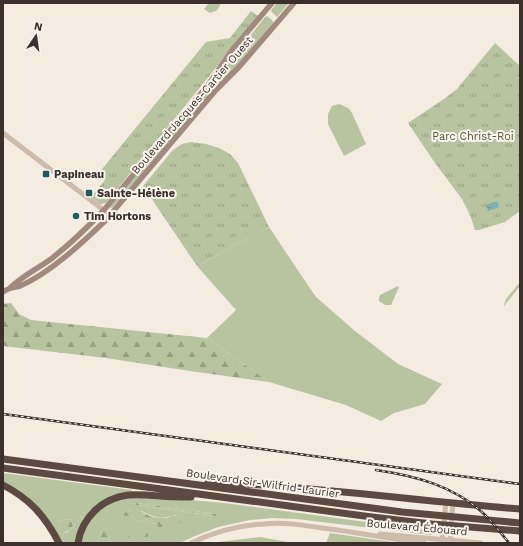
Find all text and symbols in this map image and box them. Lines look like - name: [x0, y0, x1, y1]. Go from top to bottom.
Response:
- north arrow: [16, 16, 56, 56]
- text: N: [33, 19, 44, 34]
- street label: Boulevard Jacques-Cartier Ouest: [129, 34, 256, 177]
- park label: Parc Christ-Roi: [432, 130, 514, 143]
- place label: Papineau: [54, 168, 104, 181]
- marker: Papineau: [41, 169, 51, 179]
- place label: Sainte-Hélène: [97, 187, 175, 200]
- marker: Sainte-Hélène: [84, 188, 94, 198]
- place label: Tim Hortons: [84, 210, 151, 223]
- marker: Tim Hortons: [71, 211, 81, 221]
- street label: Boulevard Sir-Wilfrid-Laurier: [185, 466, 341, 501]
- street label: Boulevard Édouard: [366, 516, 468, 538]

